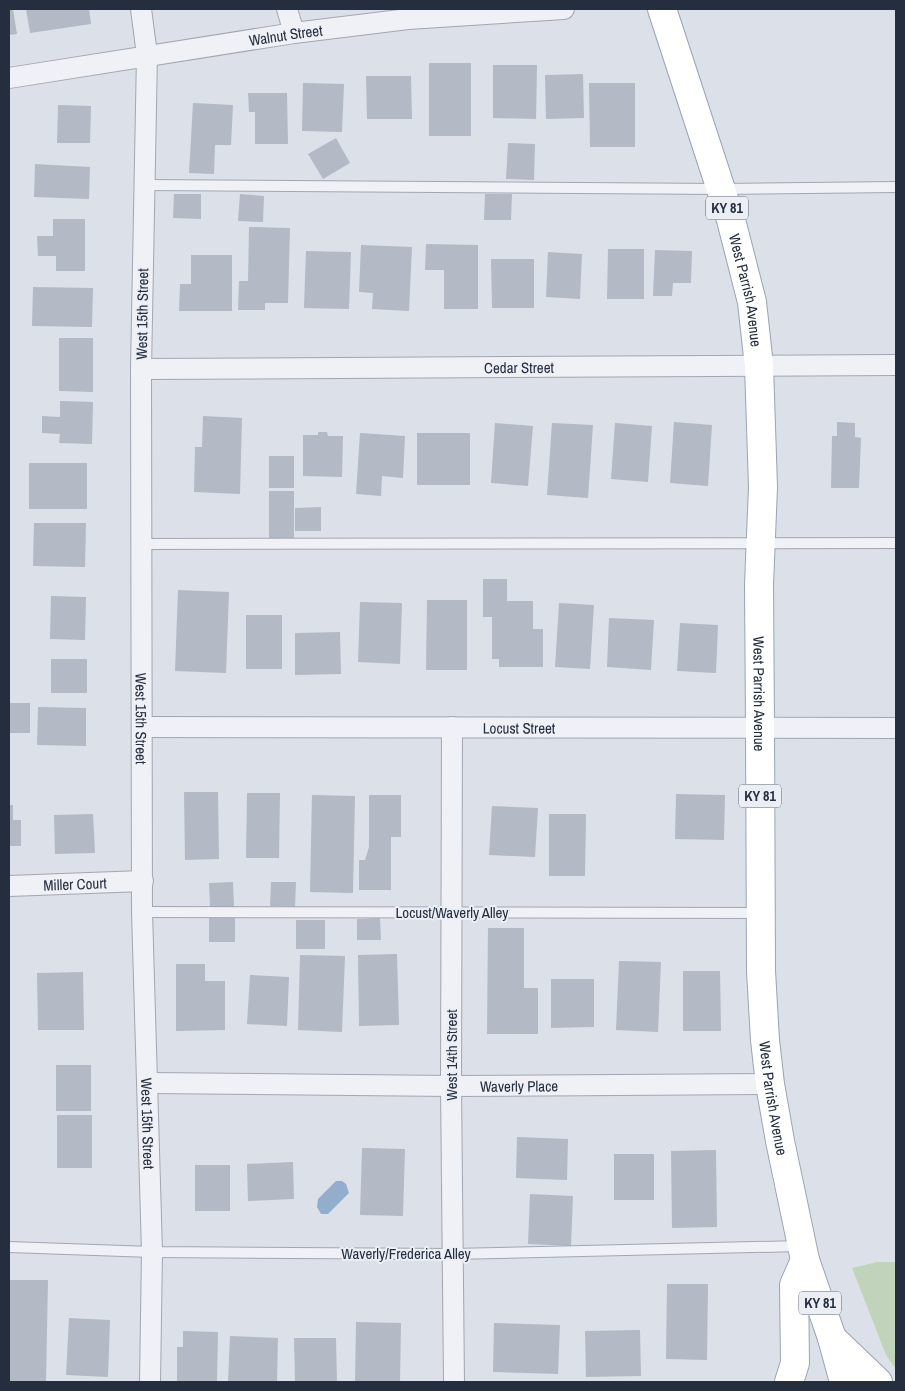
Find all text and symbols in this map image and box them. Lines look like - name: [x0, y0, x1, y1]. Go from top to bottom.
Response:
- street label: Walnut Street: [247, 19, 324, 50]
- road number: KY 81: [706, 197, 748, 220]
- street label: West Parrish Avenue: [724, 231, 767, 348]
- street label: West 15th Street: [131, 268, 153, 360]
- street label: Cedar Street: [484, 356, 555, 378]
- street label: West Parrish Avenue: [749, 636, 771, 752]
- street label: West 15th Street: [131, 673, 152, 765]
- street label: Locust Street: [483, 717, 556, 738]
- road number: KY 81: [739, 784, 781, 808]
- street label: Miller Court: [43, 872, 108, 895]
- street label: Locust/Waverly Alley: [395, 902, 509, 923]
- street label: West 14th Street: [441, 1009, 462, 1101]
- street label: West Parrish Avenue: [755, 1040, 793, 1157]
- street label: Waverly Place: [480, 1075, 558, 1096]
- street label: West 15th Street: [136, 1077, 160, 1170]
- street label: Waverly/Frederica Alley: [341, 1243, 472, 1264]
- road number: KY 81: [799, 1292, 841, 1315]

